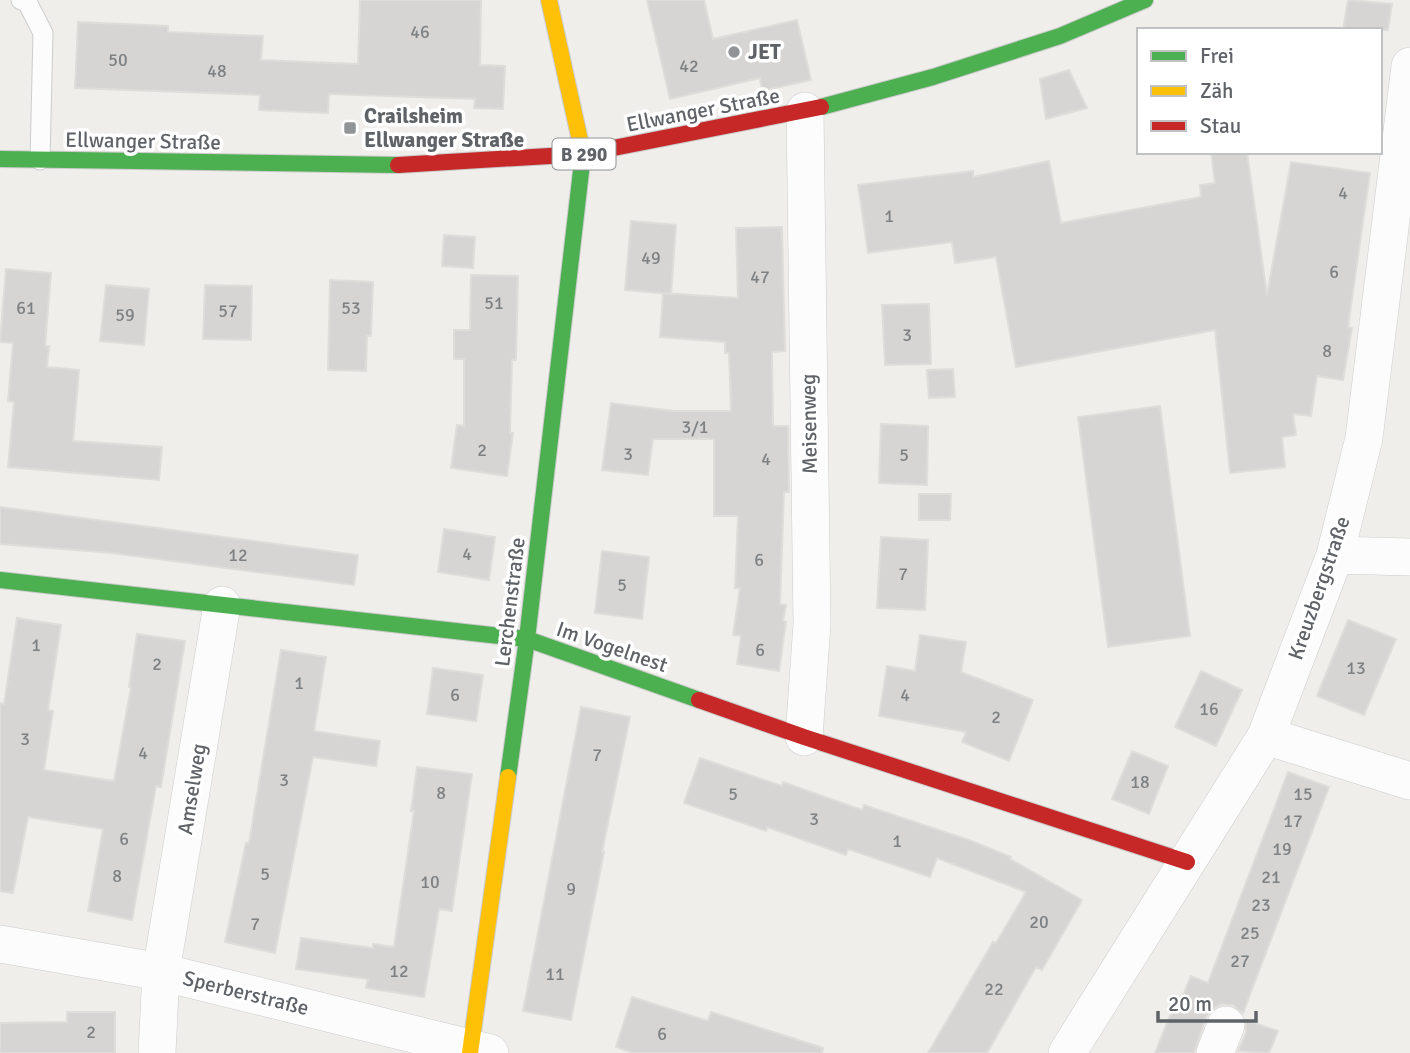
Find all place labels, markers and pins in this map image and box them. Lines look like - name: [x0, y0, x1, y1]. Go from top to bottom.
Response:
- place label: JET: [748, 39, 781, 65]
- marker: JET: [726, 44, 742, 60]
- place label: Crailsheim Ellwanger Straße: [364, 103, 524, 153]
- marker: Crailsheim Ellwanger Straße: [342, 120, 358, 136]

